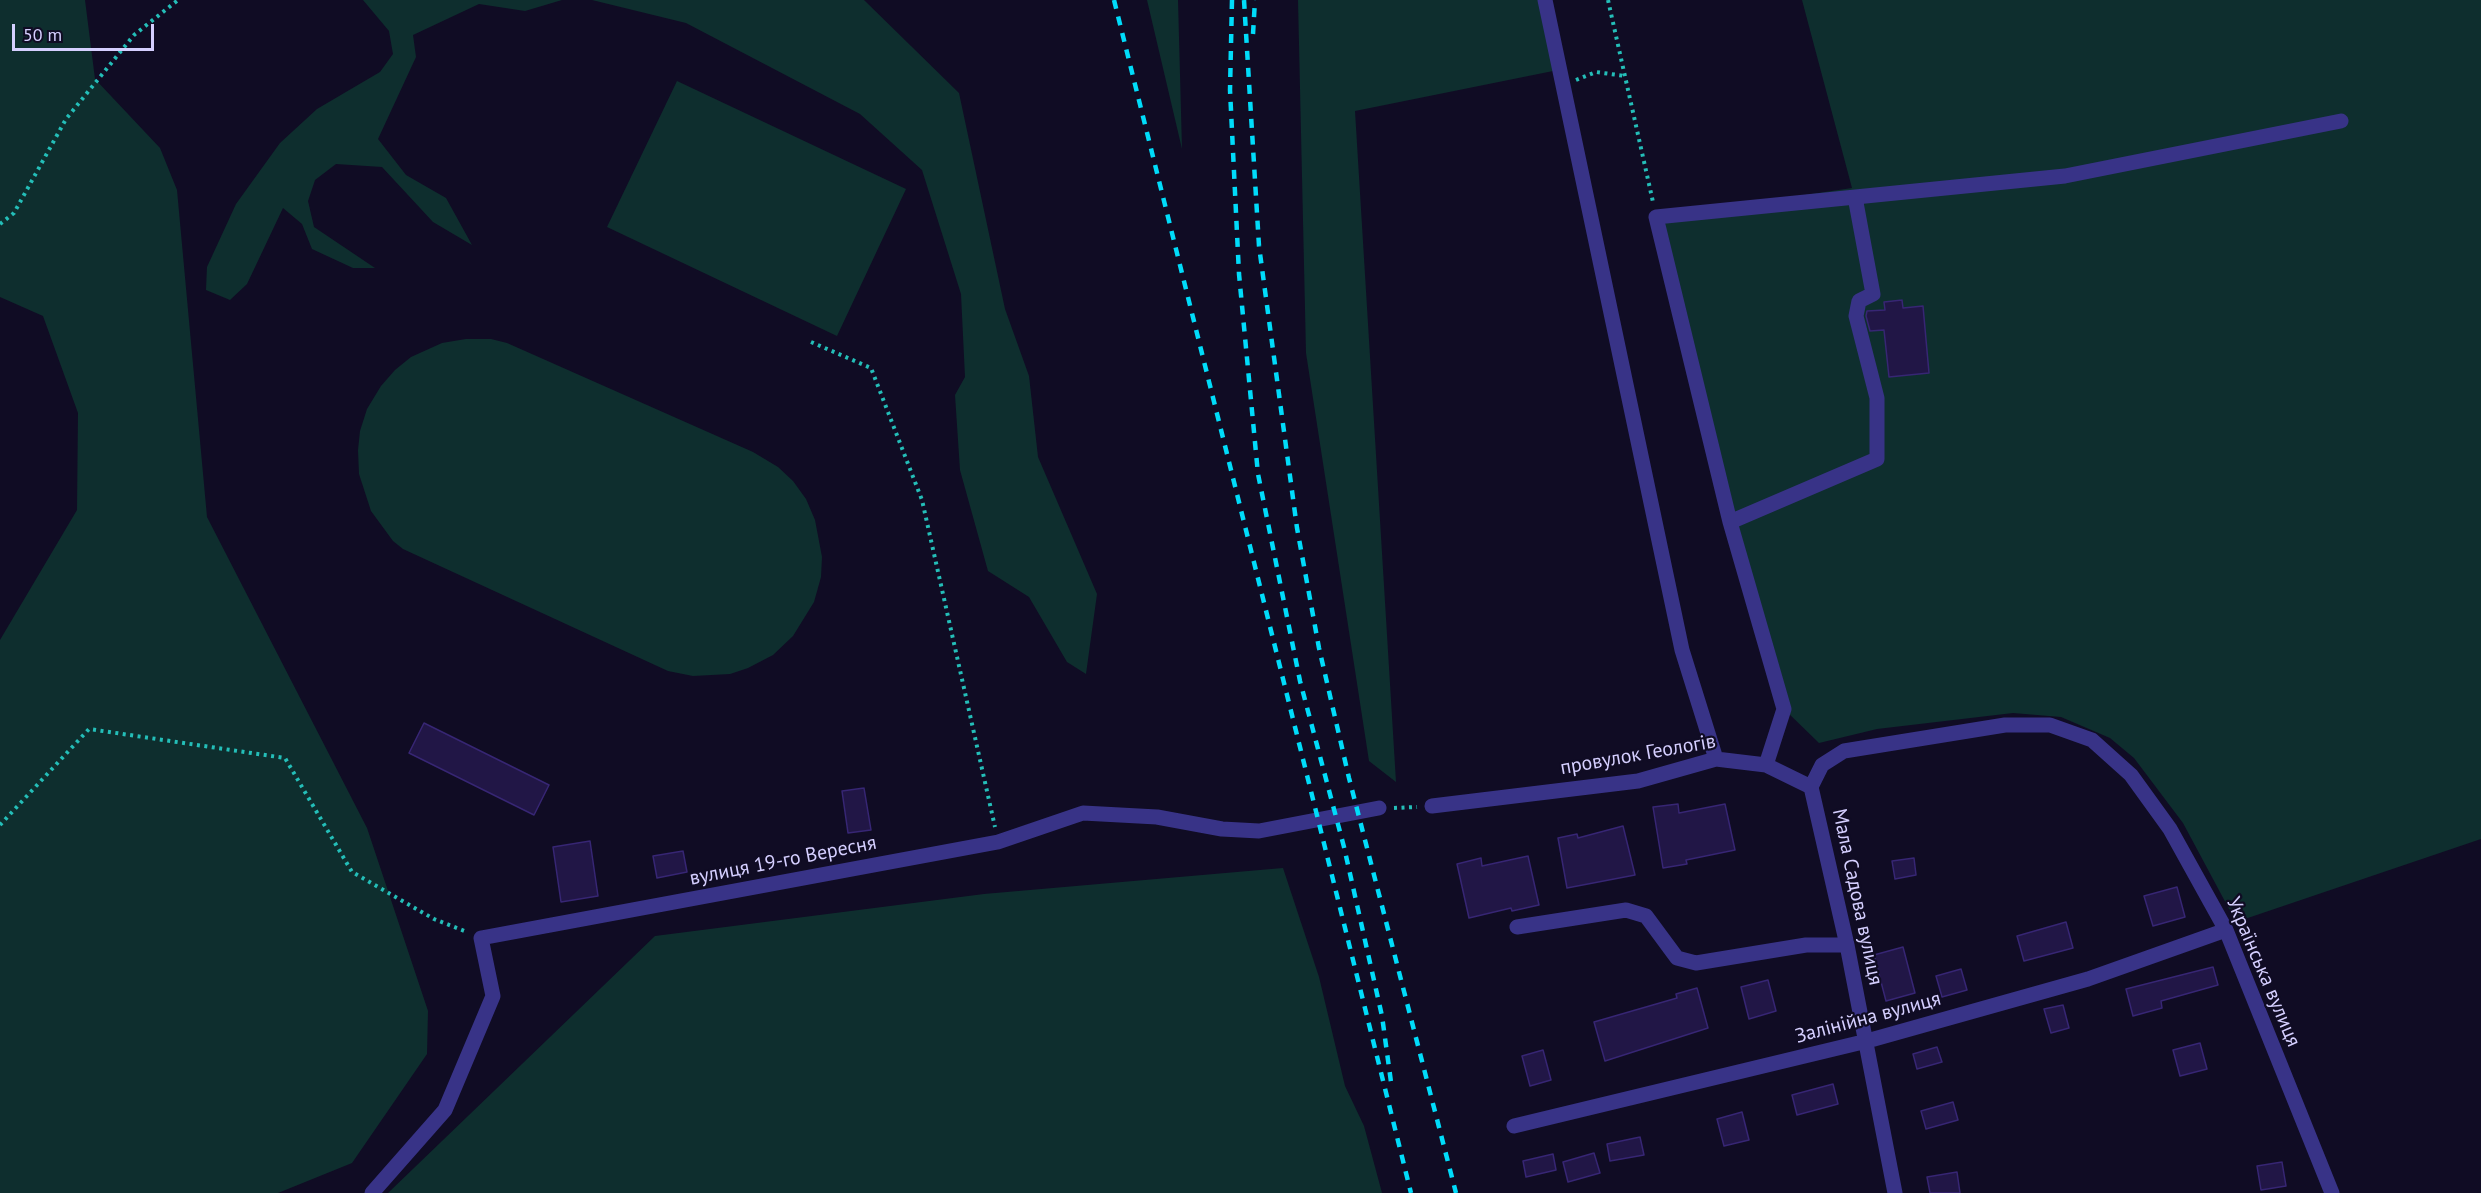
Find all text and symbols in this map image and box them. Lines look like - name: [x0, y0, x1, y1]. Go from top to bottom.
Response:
- scale bar: [15, 12, 158, 50]
- text: 50 m: [23, 23, 62, 46]
- street label: провулок Геологів: [1558, 729, 1718, 781]
- street label: Мала Садова вулиця: [1827, 807, 1887, 987]
- street label: вулиця 19-го Вересня: [688, 831, 878, 891]
- street label: Українська вулиця: [2221, 894, 2305, 1050]
- street label: Залінійна вулиця: [1793, 987, 1943, 1049]

